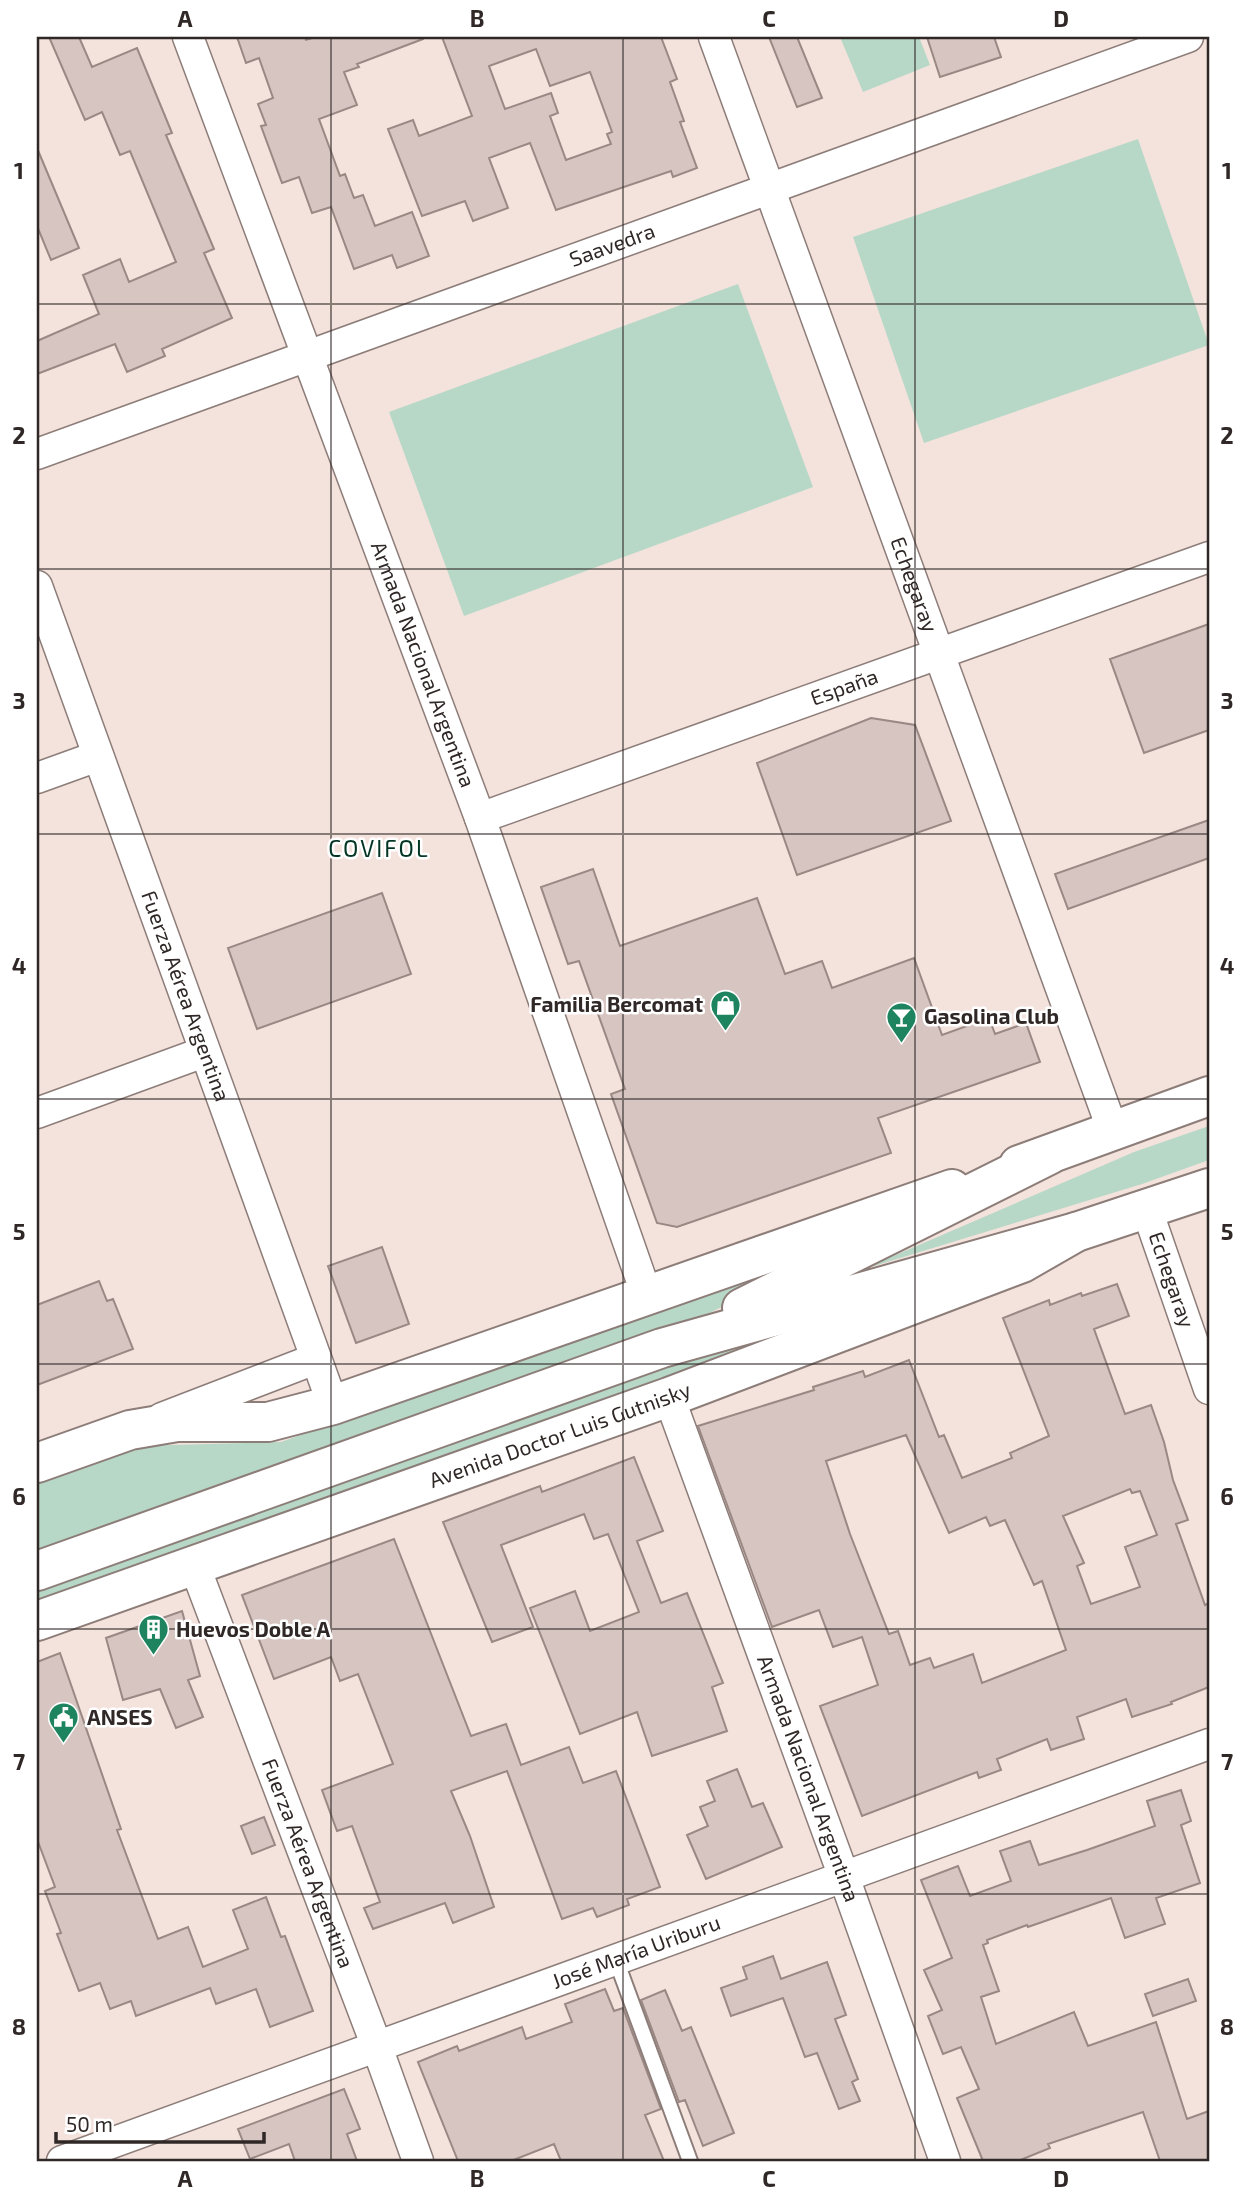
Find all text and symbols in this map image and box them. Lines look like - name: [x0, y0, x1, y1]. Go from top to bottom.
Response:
- text: A: [177, 4, 193, 32]
- text: B: [470, 4, 484, 32]
- text: C: [762, 4, 776, 32]
- text: D: [1053, 4, 1069, 32]
- text: 1: [14, 156, 24, 184]
- text: 1: [1222, 156, 1232, 184]
- street label: Saavedra: [566, 217, 658, 271]
- text: 2: [12, 421, 26, 449]
- text: 2: [1220, 421, 1234, 449]
- street label: Echegaray: [886, 533, 944, 635]
- street label: Armada Nacional Argentina: [367, 538, 481, 790]
- street label: España: [807, 663, 881, 710]
- text: 3: [12, 686, 26, 714]
- text: 3: [1220, 686, 1234, 714]
- district label: COVIFOL: [328, 834, 430, 862]
- street label: Fuerza Aérea Argentina: [137, 887, 236, 1104]
- text: 4: [12, 951, 26, 979]
- text: 4: [1220, 951, 1234, 979]
- shop icon: Familia Bercomat: [709, 988, 743, 1032]
- place label: Familia Bercomat: [530, 991, 703, 1016]
- bar icon: Gasolina Club: [884, 1000, 918, 1044]
- place label: Gasolina Club: [924, 1003, 1059, 1028]
- text: 5: [13, 1217, 25, 1245]
- text: 5: [1221, 1217, 1233, 1245]
- street label: Echegaray: [1145, 1228, 1201, 1331]
- street label: Avenida Doctor Luis Gutnisky: [425, 1376, 694, 1492]
- text: 6: [12, 1482, 26, 1510]
- text: 6: [1220, 1482, 1234, 1510]
- building icon: Huevos Doble A: [136, 1613, 170, 1657]
- place label: Huevos Doble A: [176, 1616, 330, 1641]
- street label: Armada Nacional Argentina: [753, 1651, 866, 1905]
- public building icon: ANSES: [47, 1701, 81, 1745]
- place label: ANSES: [87, 1704, 153, 1729]
- text: 7: [13, 1747, 25, 1775]
- text: 7: [1221, 1747, 1233, 1775]
- street label: Fuerza Aérea Argentina: [258, 1755, 360, 1971]
- street label: José María Uriburu: [548, 1909, 723, 1993]
- text: 8: [12, 2012, 26, 2040]
- text: 8: [1220, 2012, 1234, 2040]
- scale bar: [56, 2100, 264, 2144]
- text: 50 m: [66, 2111, 113, 2136]
- text: A: [177, 2164, 193, 2192]
- text: B: [470, 2164, 484, 2192]
- text: C: [762, 2164, 776, 2192]
- text: D: [1053, 2164, 1069, 2192]

